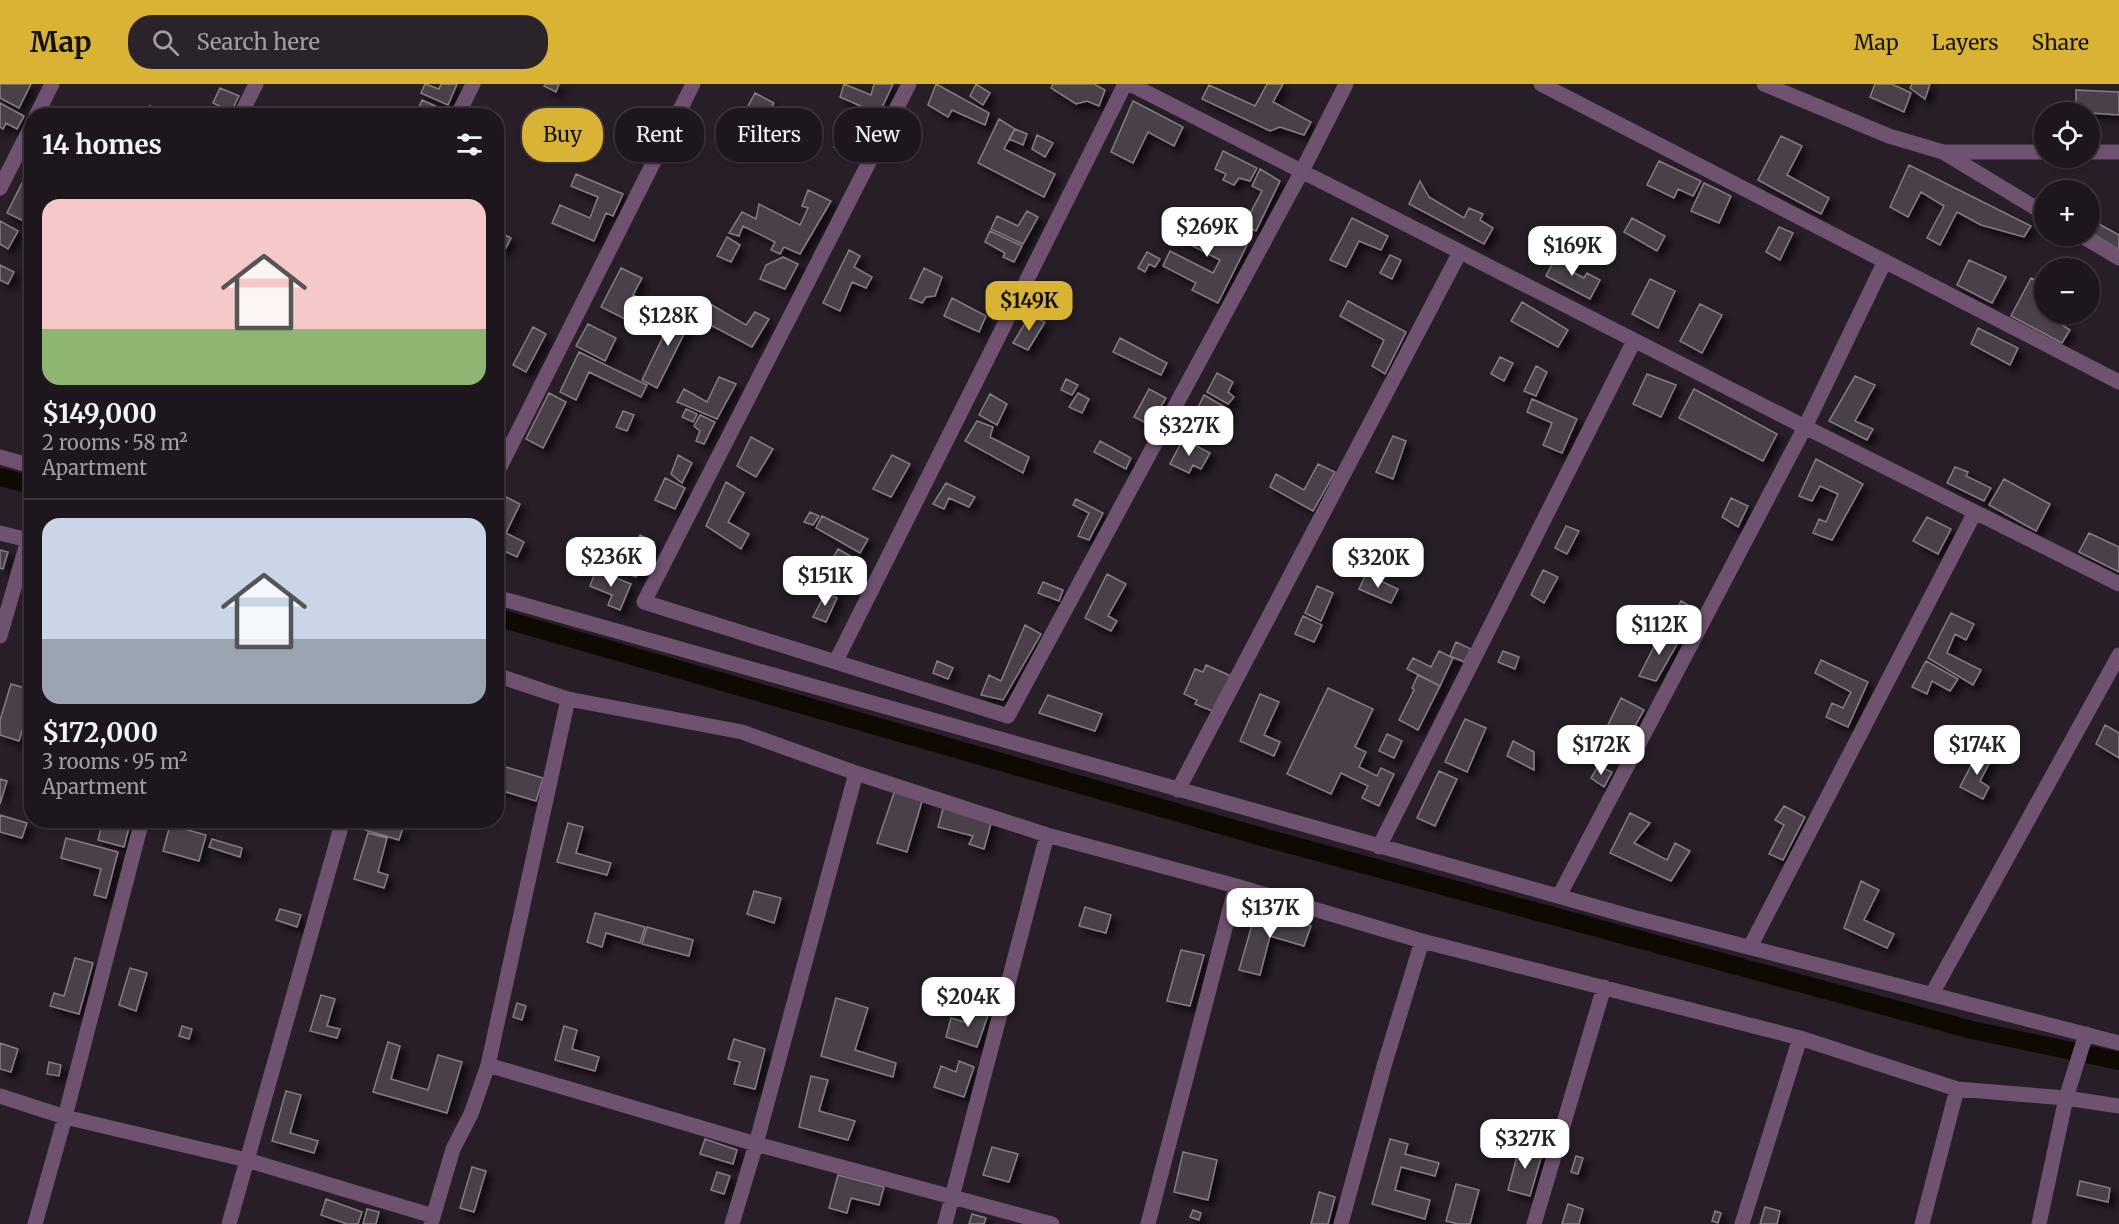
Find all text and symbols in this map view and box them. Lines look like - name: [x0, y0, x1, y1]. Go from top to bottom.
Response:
- search box: [128, 15, 548, 69]
- text: Map: [30, 24, 92, 60]
- icon: search: [149, 26, 182, 59]
- text: Search here: [197, 28, 320, 56]
- text: Map: [1854, 29, 1899, 56]
- text: Layers: [1932, 29, 1999, 56]
- text: Share: [2032, 29, 2089, 56]
- map controls: [2034, 102, 2100, 324]
- button: locate: [2034, 102, 2100, 168]
- chip: Buy: [522, 108, 603, 162]
- chip: Rent: [615, 108, 704, 162]
- chip: Filters: [716, 108, 822, 162]
- chip: New: [834, 108, 921, 162]
- text: 14 homes: [42, 128, 162, 161]
- icon: filters: [453, 128, 486, 161]
- button: +: [2034, 180, 2100, 246]
- pin: $269K: [1165, 207, 1249, 258]
- text: $269K: [1176, 214, 1238, 239]
- pin: $169K: [1530, 226, 1614, 277]
- text: $169K: [1542, 233, 1602, 258]
- icon: home: [210, 238, 318, 346]
- button: −: [2034, 258, 2100, 324]
- pin: $149K: [987, 281, 1071, 332]
- text: $149K: [1000, 288, 1058, 313]
- pin: $128K: [626, 296, 710, 347]
- text: $128K: [638, 303, 698, 328]
- text: $149,000: [42, 397, 157, 430]
- pin: $327K: [1147, 406, 1231, 457]
- text: $327K: [1158, 413, 1220, 438]
- text: 2 rooms · 58 m²: [42, 430, 188, 455]
- text: Apartment: [42, 455, 147, 480]
- pin: $236K: [569, 537, 653, 588]
- pin: $320K: [1336, 538, 1420, 589]
- text: $236K: [580, 544, 642, 569]
- text: $320K: [1347, 545, 1409, 570]
- pin: $151K: [783, 556, 867, 607]
- icon: home: [210, 557, 318, 665]
- text: $151K: [797, 563, 853, 588]
- pin: $112K: [1617, 605, 1701, 656]
- text: $112K: [1631, 612, 1687, 637]
- text: $172,000: [42, 716, 158, 749]
- pin: $172K: [1559, 725, 1643, 776]
- pin: $174K: [1935, 725, 2019, 776]
- text: $172K: [1572, 732, 1630, 757]
- text: $174K: [1948, 732, 2006, 757]
- text: 3 rooms · 95 m²: [42, 749, 187, 774]
- text: Apartment: [42, 774, 147, 799]
- pin: $137K: [1228, 888, 1312, 939]
- text: $137K: [1241, 895, 1299, 920]
- pin: $204K: [926, 977, 1010, 1028]
- text: $204K: [936, 984, 1000, 1009]
- pin: $327K: [1483, 1119, 1567, 1170]
- text: $327K: [1494, 1126, 1556, 1151]

